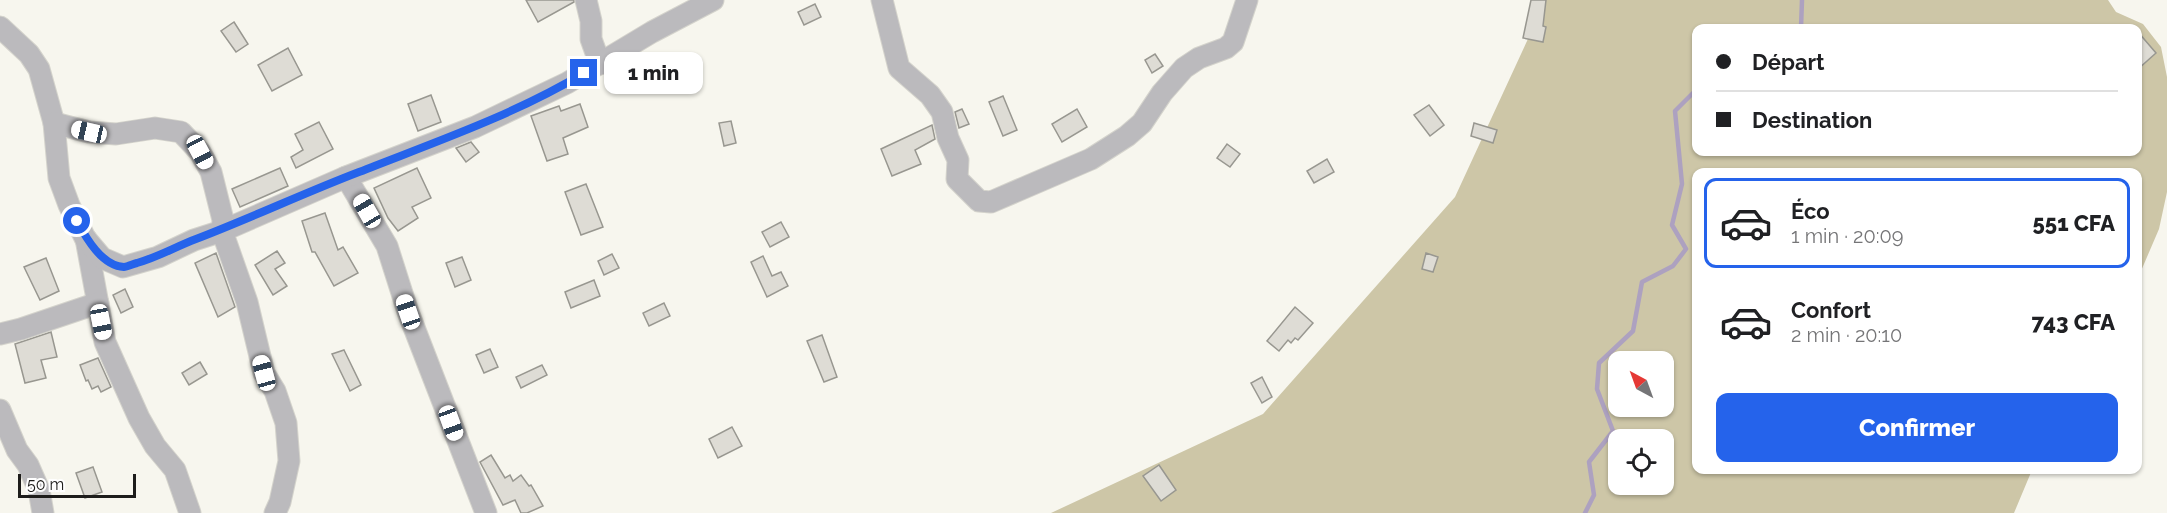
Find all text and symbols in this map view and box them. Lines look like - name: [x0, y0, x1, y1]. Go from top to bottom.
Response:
- text: Départ: [1752, 49, 1824, 75]
- callout: 1 min: [605, 52, 704, 94]
- route end: [570, 59, 597, 86]
- text: 1 min: [628, 61, 679, 85]
- text: Destination: [1752, 107, 1872, 133]
- car: [69, 119, 109, 145]
- car: [184, 132, 216, 172]
- car: [350, 191, 384, 231]
- icon: car: [1719, 196, 1773, 250]
- text: Éco: [1791, 198, 1830, 224]
- route start: [63, 207, 90, 234]
- text: 551 CFA: [2033, 210, 2115, 236]
- text: 1 min · 20:09: [1791, 224, 1903, 248]
- car: [394, 292, 422, 332]
- icon: car: [1719, 295, 1773, 349]
- text: Confort: [1791, 297, 1871, 323]
- car: [89, 303, 113, 341]
- text: 743 CFA: [2031, 309, 2115, 335]
- text: 2 min · 20:10: [1791, 323, 1902, 347]
- north arrow: [1608, 351, 1674, 417]
- map controls: [1608, 351, 1674, 495]
- car: [251, 353, 277, 393]
- button: Confirmer: [1716, 393, 2118, 462]
- car: [436, 403, 466, 443]
- button: locate: [1608, 429, 1674, 495]
- scale bar: [18, 471, 136, 498]
- text: 50 m: [27, 475, 64, 494]

